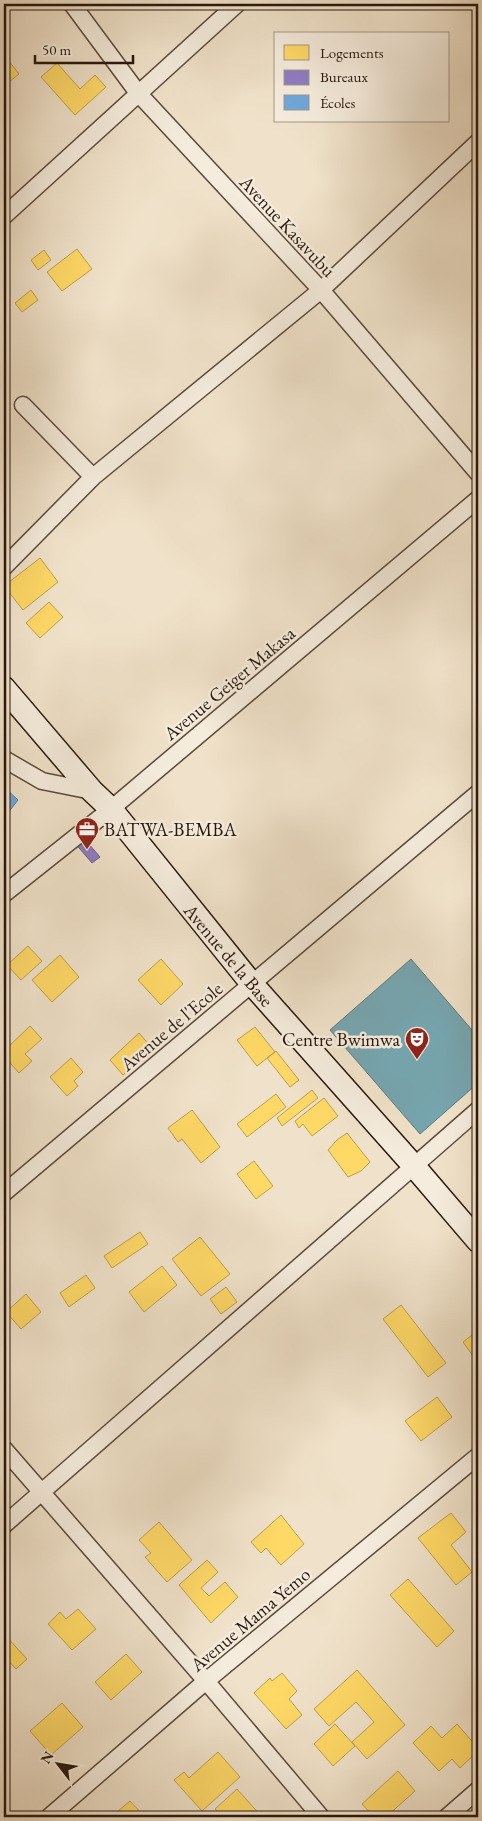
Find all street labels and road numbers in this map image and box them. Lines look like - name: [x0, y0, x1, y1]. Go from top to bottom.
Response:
- street label: Avenue Kasavubu: [233, 169, 341, 283]
- street label: Avenue Geiger Makasa: [157, 621, 301, 747]
- street label: Avenue de la Base: [177, 898, 279, 1012]
- street label: Avenue de l'Ecole: [114, 976, 228, 1077]
- street label: Avenue Mama Yemo: [184, 1562, 316, 1678]

